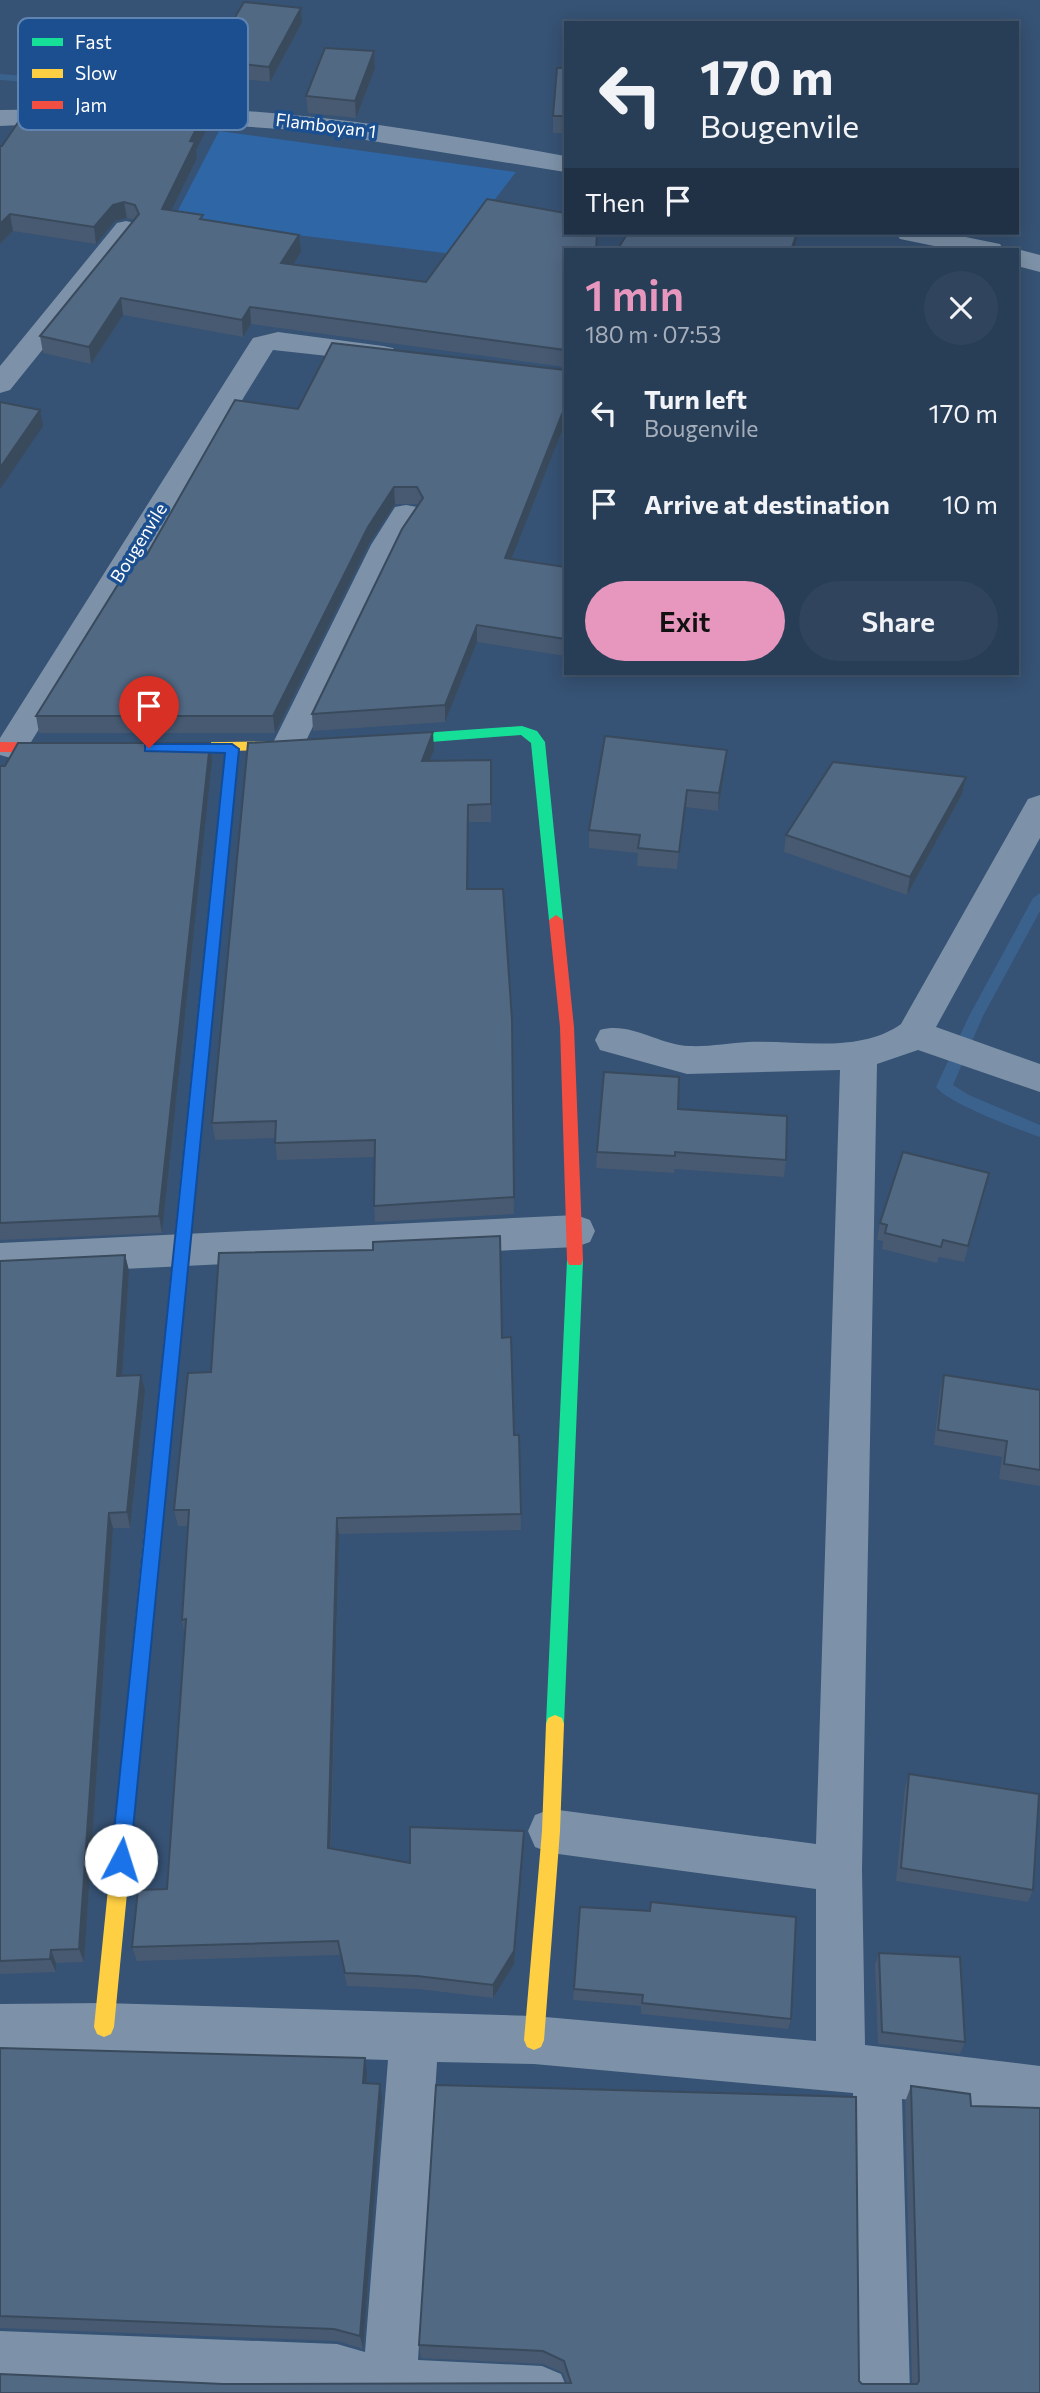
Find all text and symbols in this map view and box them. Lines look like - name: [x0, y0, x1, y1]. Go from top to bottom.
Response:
- legend: [18, 18, 248, 130]
- text: Fast: [75, 30, 112, 53]
- text: 170 m: [700, 45, 833, 105]
- icon: left: [585, 49, 676, 140]
- text: Slow: [75, 61, 117, 84]
- text: Jam: [75, 93, 107, 116]
- text: Bougenvile: [700, 105, 859, 145]
- street label: Flamboyan 1: [275, 108, 378, 142]
- icon: arrive: [659, 182, 697, 220]
- text: Then: [585, 186, 645, 217]
- text: 1 min: [585, 268, 684, 320]
- button: close: [924, 271, 998, 345]
- text: 180 m · 07:53: [585, 320, 721, 348]
- text: Turn left: [644, 383, 747, 414]
- icon: left: [585, 394, 623, 432]
- text: 170 m: [929, 397, 998, 428]
- text: Bougenvile: [644, 414, 758, 442]
- icon: arrive: [585, 485, 623, 523]
- text: Arrive at destination: [644, 488, 890, 519]
- text: 10 m: [942, 488, 998, 519]
- street label: Bougenvile: [105, 499, 171, 586]
- button: Exit: [585, 581, 785, 661]
- button: Share: [799, 581, 998, 661]
- pin: [119, 676, 179, 748]
- icon: arrive: [130, 687, 168, 725]
- position arrow: [84, 1823, 158, 1897]

